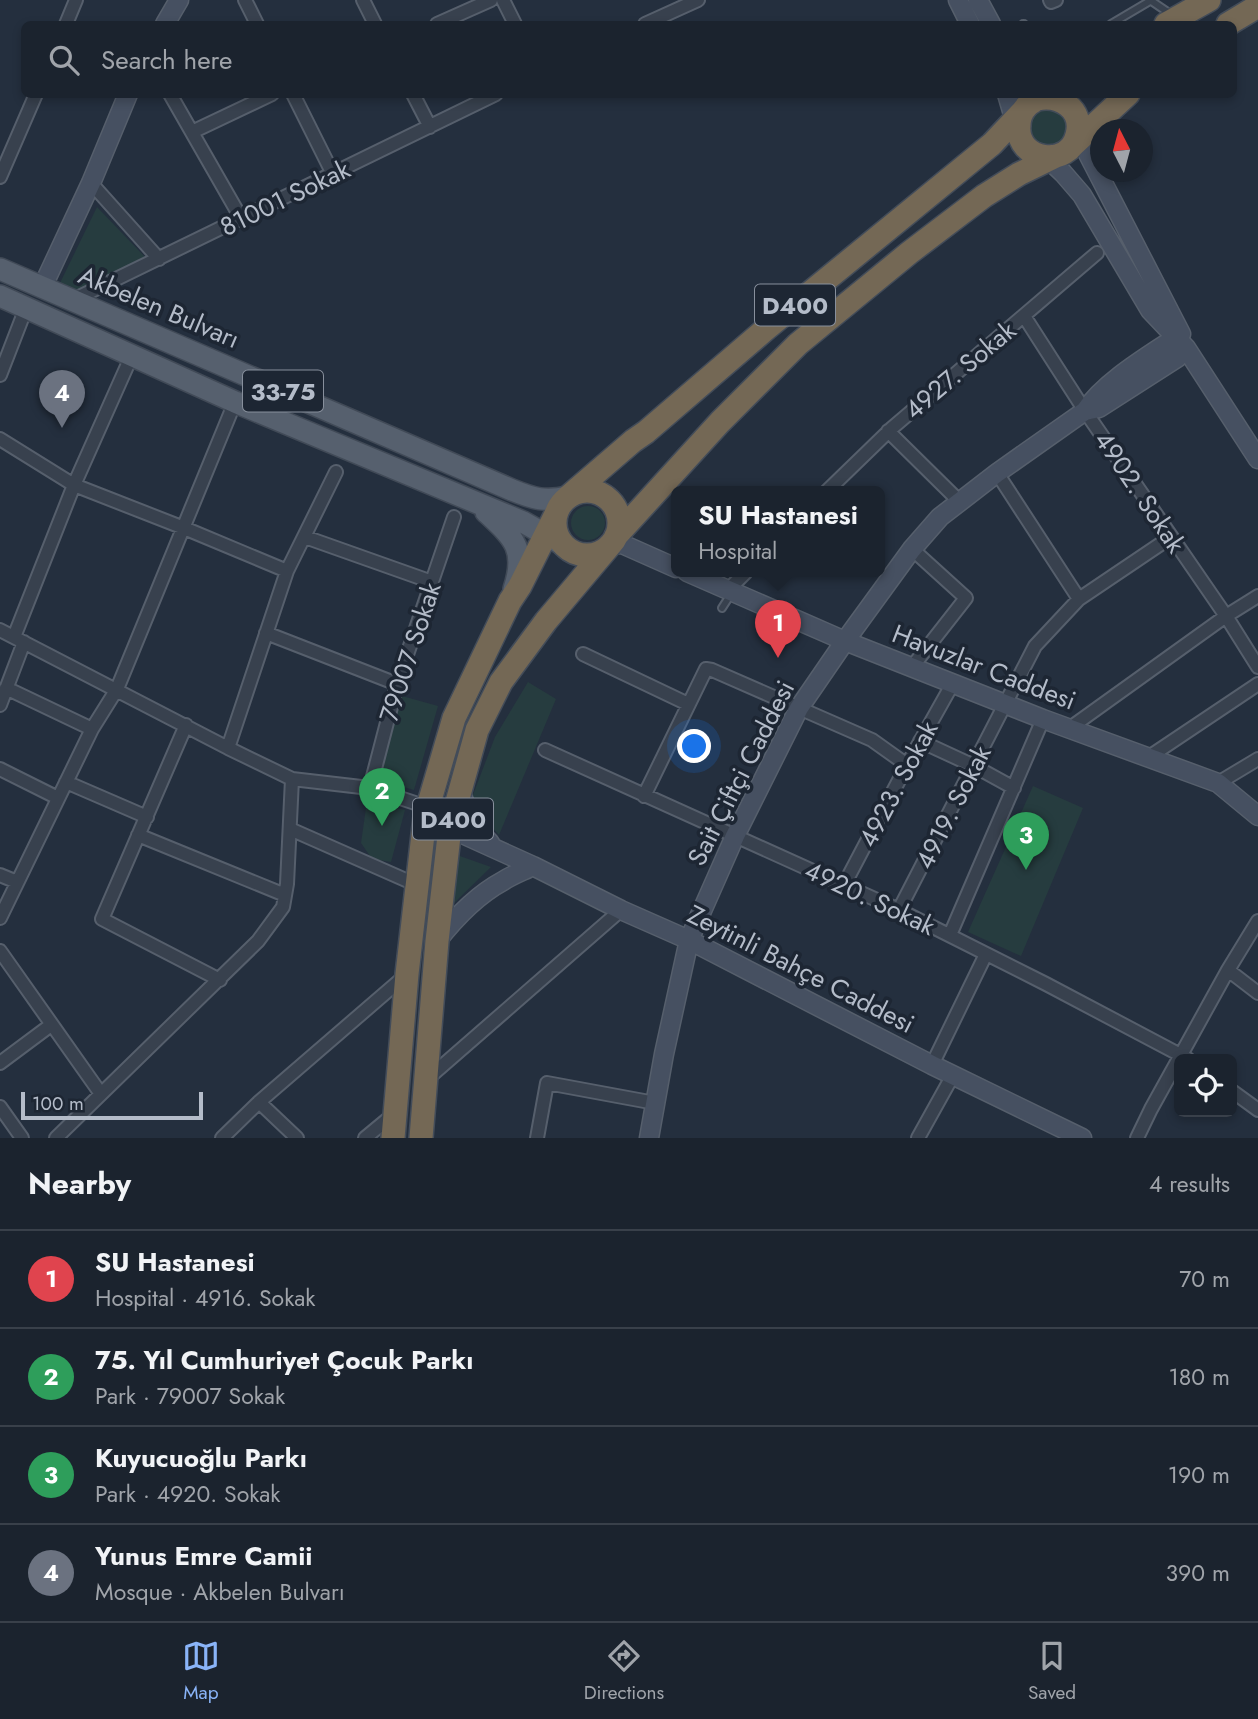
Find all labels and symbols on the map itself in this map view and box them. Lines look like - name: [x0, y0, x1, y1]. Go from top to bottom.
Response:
- north arrow: [1090, 119, 1153, 182]
- street label: 81001 Sokak: [214, 150, 357, 246]
- street label: Akbelen Bulvarı: [73, 256, 245, 358]
- road number: D400: [755, 284, 835, 326]
- street label: 4927. Sokak: [896, 312, 1025, 428]
- pin: 4: [39, 370, 85, 428]
- road number: 33-75: [243, 370, 323, 412]
- street label: 4902. Sokak: [1085, 423, 1195, 561]
- street label: 79007 Sokak: [370, 577, 451, 727]
- pin: 1: [755, 600, 801, 658]
- street label: Havuzlar Caddesi: [887, 615, 1081, 719]
- street label: Sait Çiftçi Caddesi: [678, 674, 804, 872]
- street label: 4923. Sokak: [849, 714, 947, 854]
- your location: [677, 729, 711, 763]
- street label: 4919. Sokak: [906, 738, 1001, 876]
- pin: 2: [359, 768, 405, 826]
- road number: D400: [413, 798, 493, 840]
- pin: 3: [1003, 812, 1049, 870]
- street label: 4920. Sokak: [799, 851, 942, 945]
- street label: Zeytinli Bahçe Caddesi: [681, 895, 921, 1043]
- scale bar: [21, 1089, 203, 1121]

